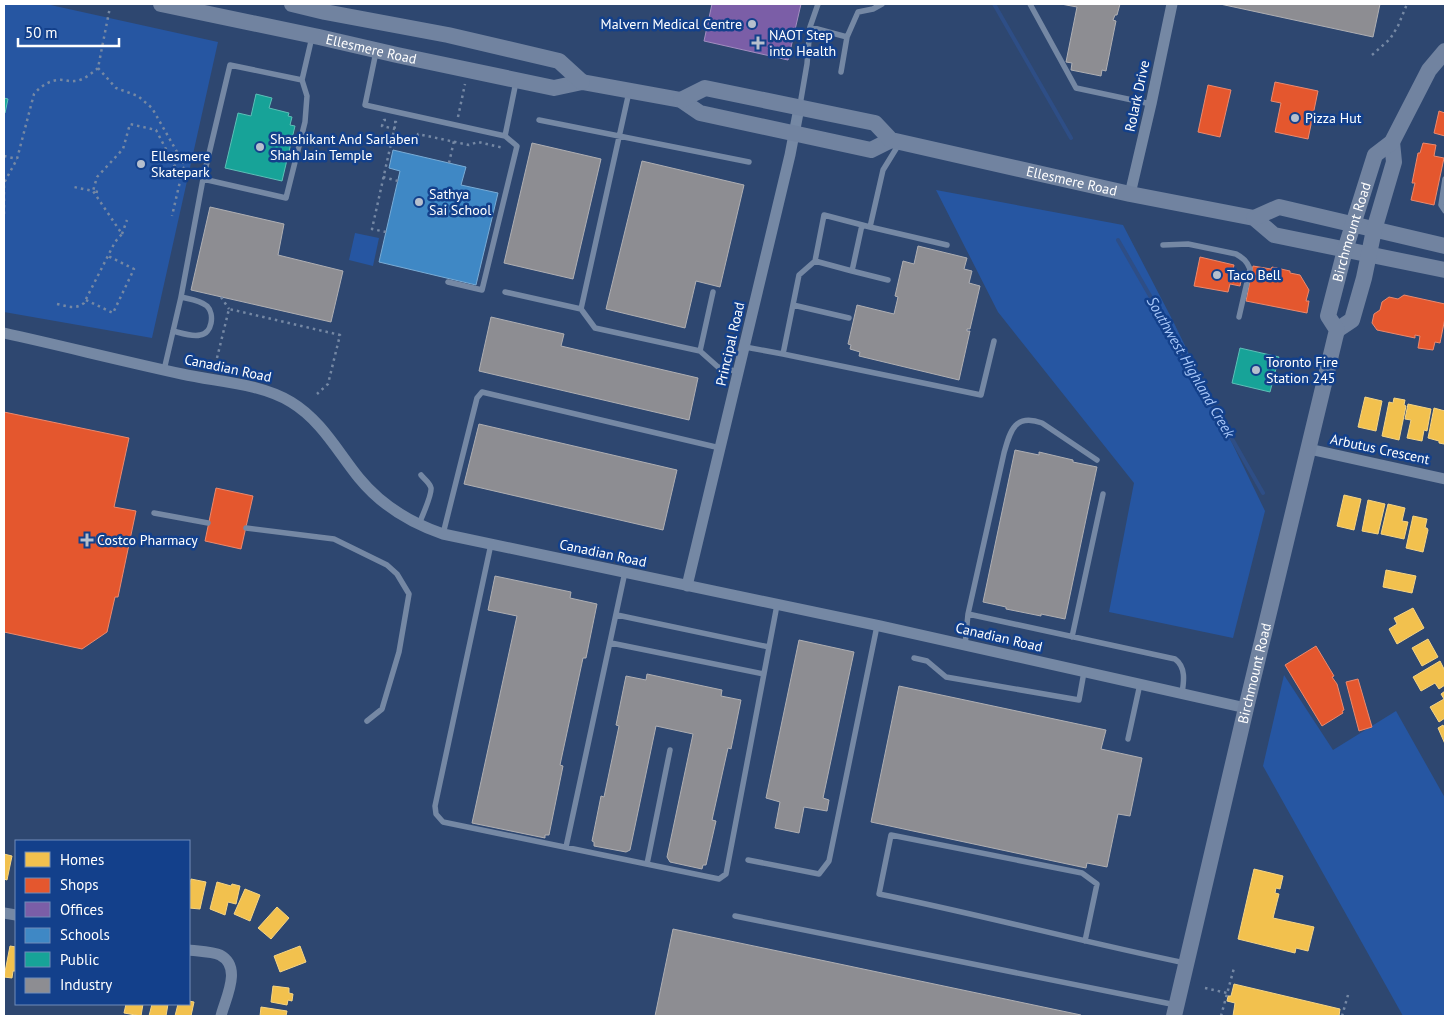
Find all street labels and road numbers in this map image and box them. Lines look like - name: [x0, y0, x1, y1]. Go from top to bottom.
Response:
- street label: Ellesmere Road: [324, 30, 418, 68]
- street label: Rolark Drive: [1121, 59, 1153, 133]
- street label: Ellesmere Road: [1025, 162, 1119, 200]
- street label: Birchmount Road: [1328, 180, 1375, 284]
- street label: Principal Road: [712, 300, 748, 388]
- street label: Canadian Road: [183, 350, 273, 386]
- street label: Arbutus Crescent: [1329, 430, 1432, 468]
- street label: Canadian Road: [558, 535, 648, 571]
- street label: Canadian Road: [954, 618, 1044, 656]
- street label: Birchmount Road: [1234, 621, 1275, 725]

